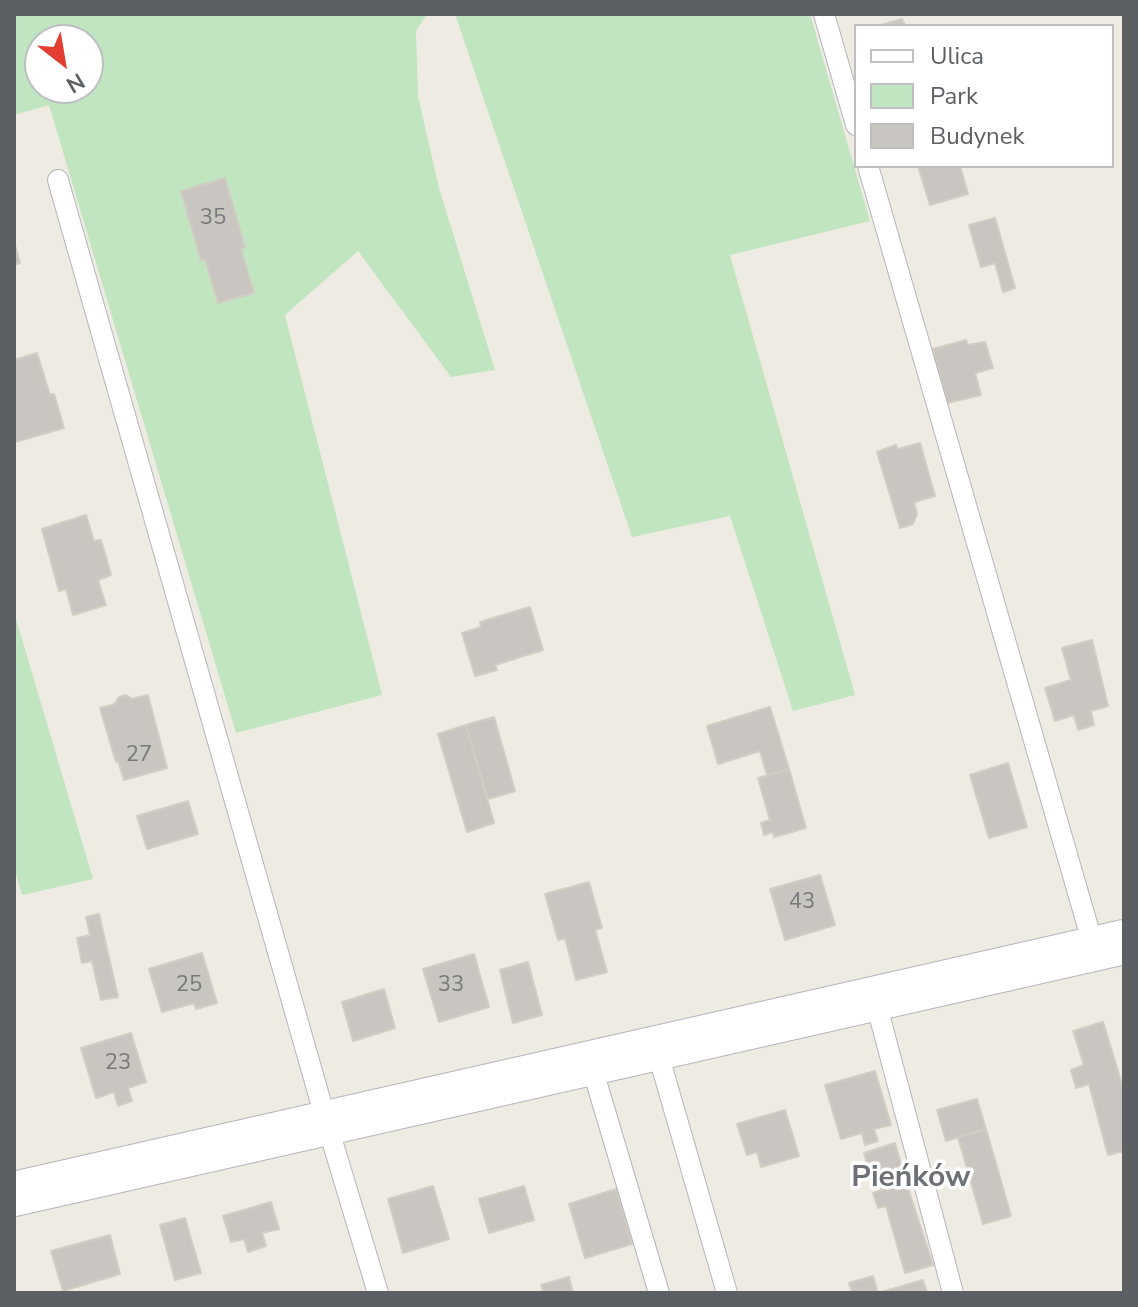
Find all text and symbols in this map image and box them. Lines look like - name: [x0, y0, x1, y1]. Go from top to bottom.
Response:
- north arrow: [24, 24, 104, 104]
- legend: [854, 24, 1114, 168]
- text: Ulica: [930, 40, 984, 72]
- text: N: [61, 66, 90, 100]
- text: Park: [930, 80, 978, 112]
- text: Budynek: [930, 120, 1024, 152]
- house number: 35: [200, 206, 226, 232]
- house number: 27: [126, 743, 152, 769]
- house number: 43: [789, 890, 815, 916]
- house number: 25: [176, 973, 202, 999]
- house number: 33: [438, 973, 464, 999]
- house number: 23: [105, 1051, 131, 1077]
- district label: Pieńków: [851, 1161, 971, 1197]

